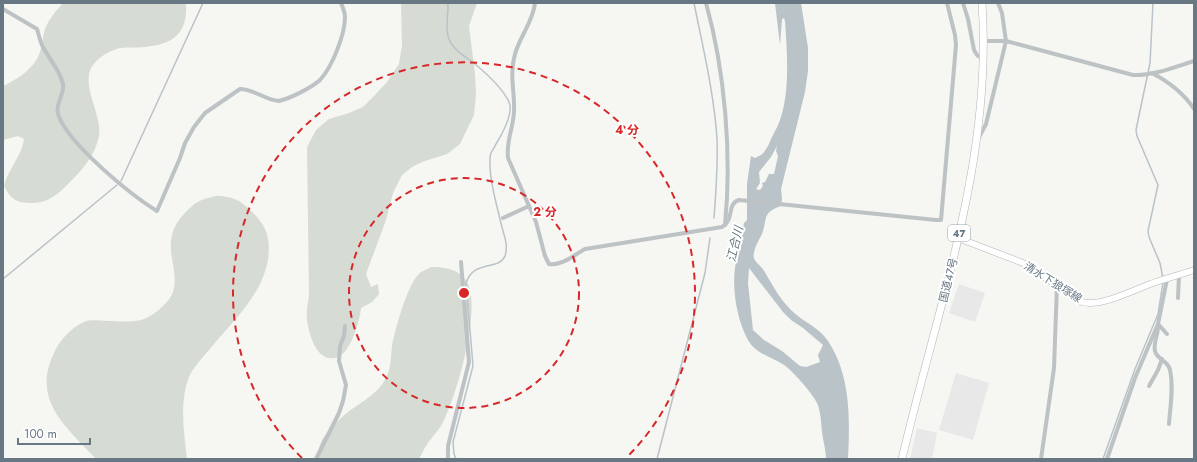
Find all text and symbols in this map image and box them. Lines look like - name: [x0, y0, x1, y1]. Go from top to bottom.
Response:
- text: 4 分: [615, 121, 639, 139]
- text: 2 分: [533, 203, 557, 221]
- water label: 江合川: [722, 222, 748, 264]
- road number: 47: [948, 225, 970, 241]
- street label: 国道47号: [935, 256, 961, 304]
- street label: 清水下狼塚線: [1021, 258, 1085, 306]
- centre of rings: [457, 286, 471, 300]
- scale bar: [18, 420, 90, 446]
- text: 100 m: [24, 425, 57, 443]

